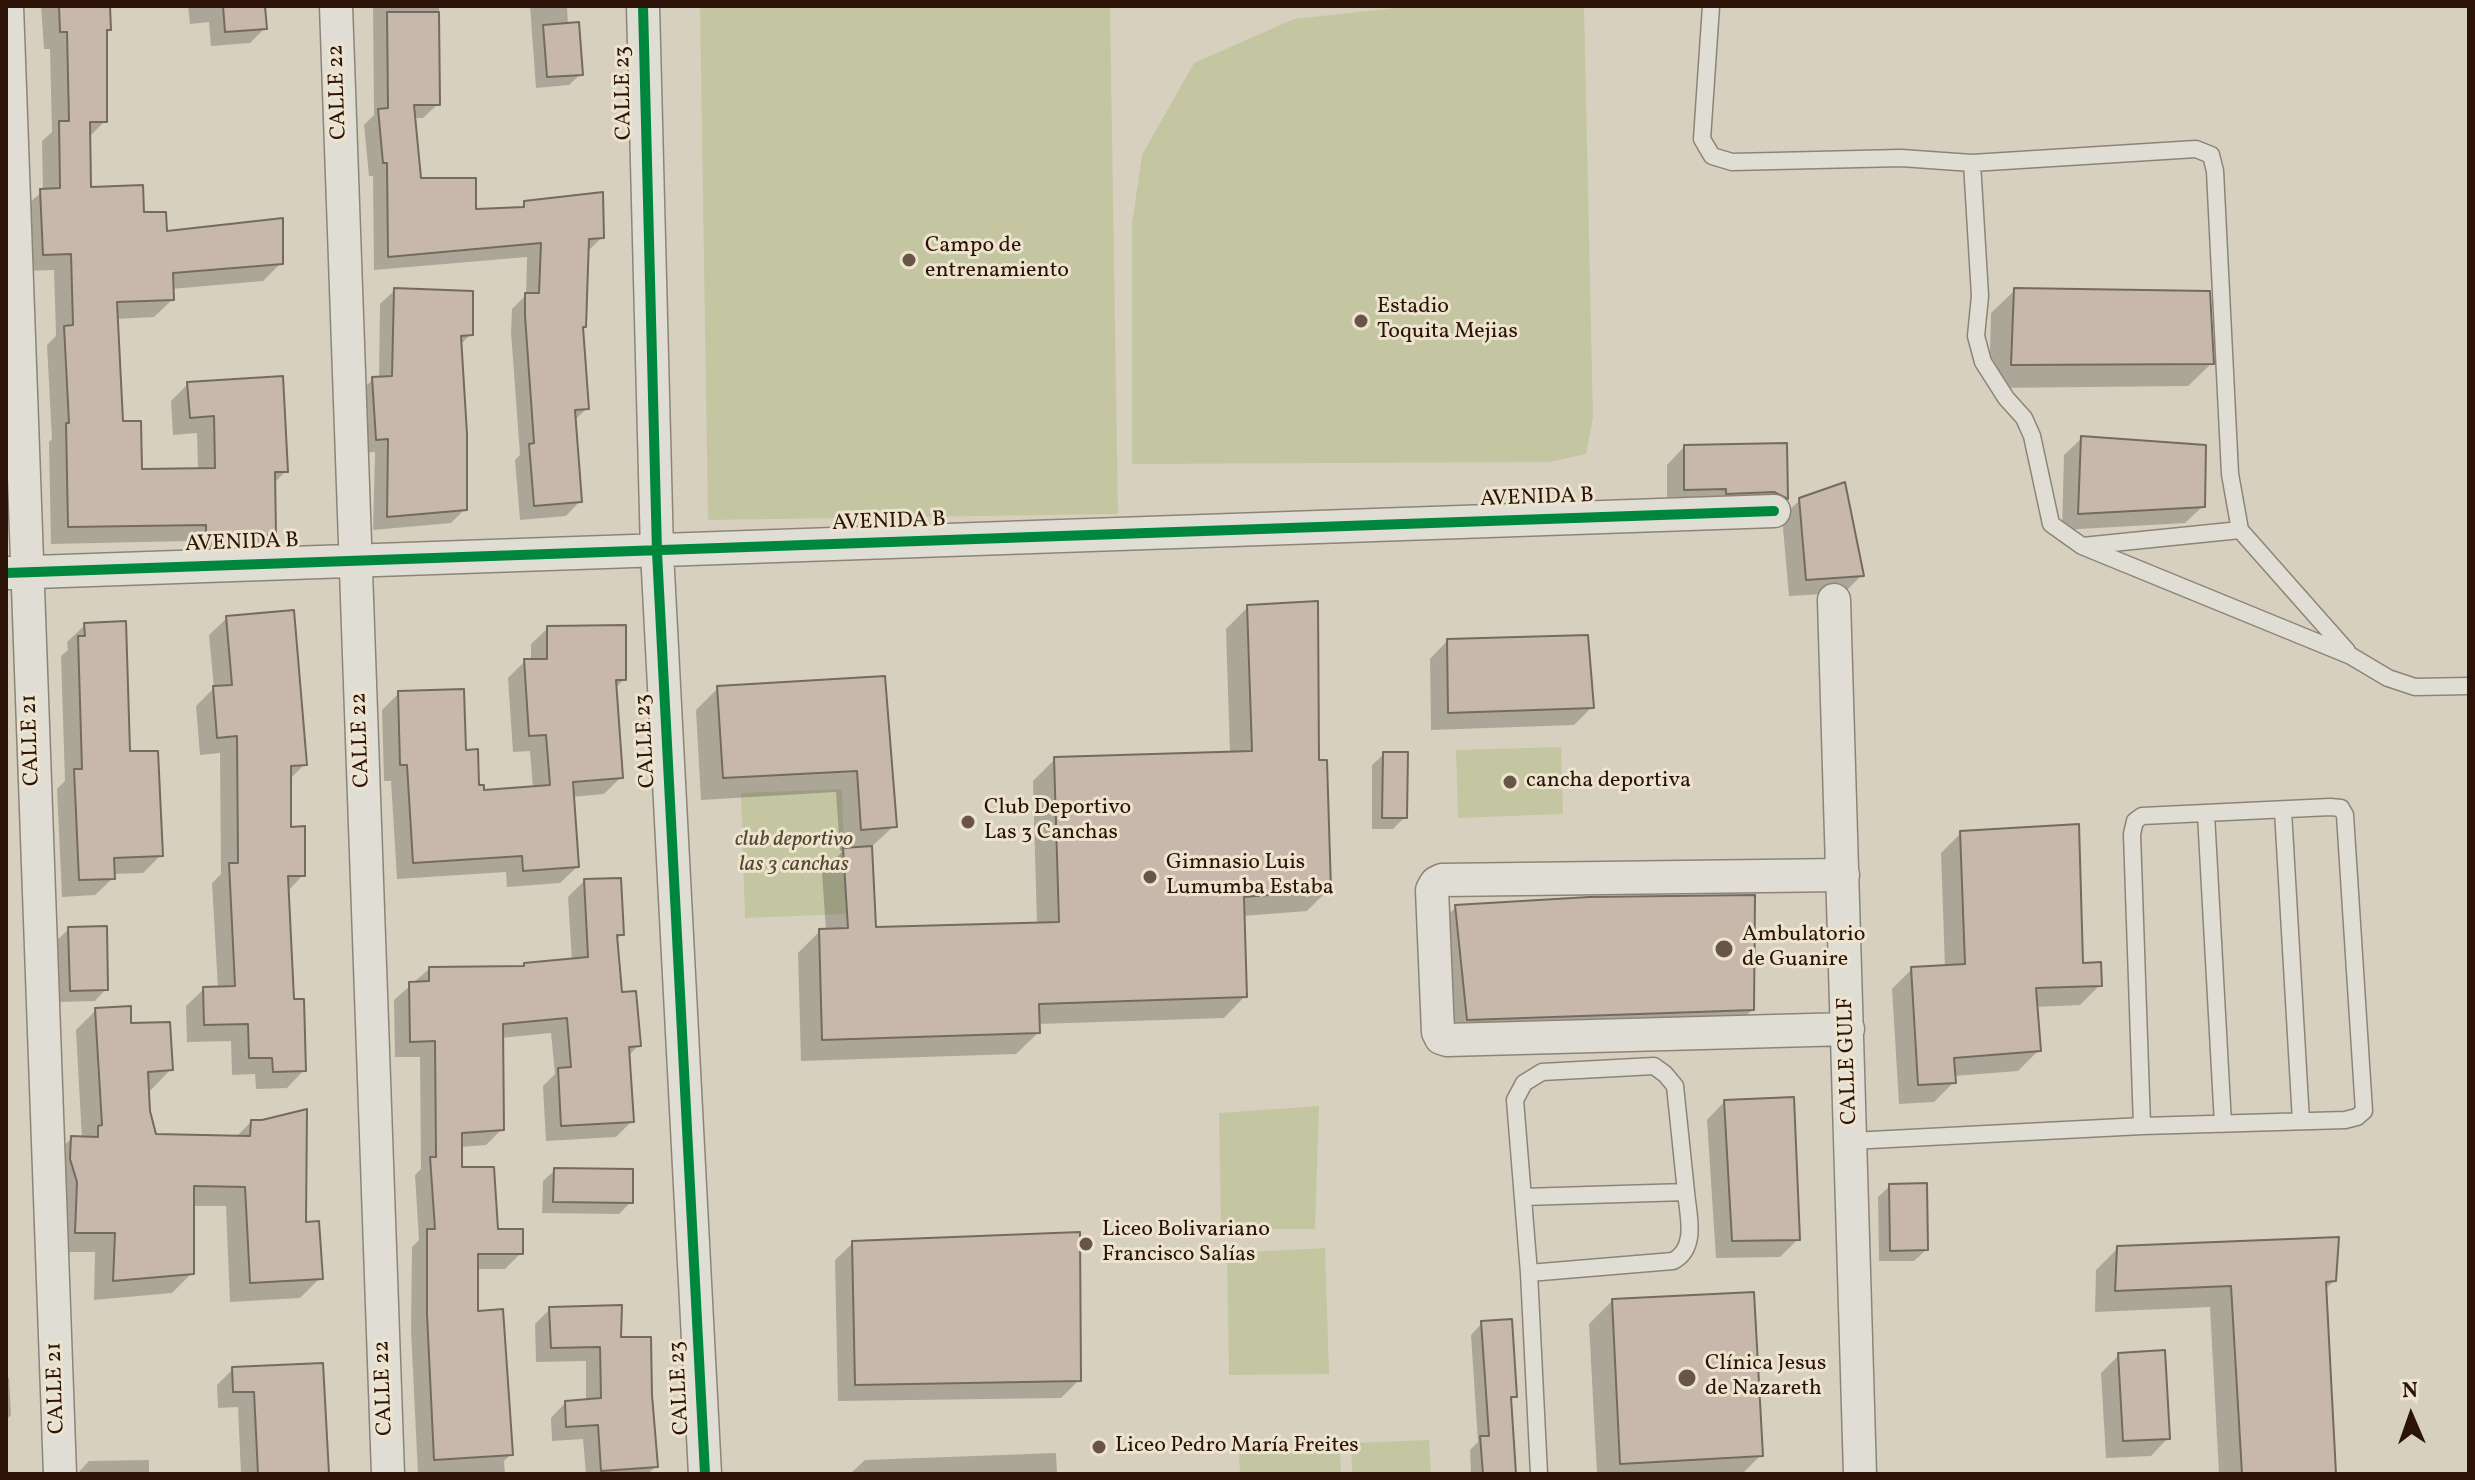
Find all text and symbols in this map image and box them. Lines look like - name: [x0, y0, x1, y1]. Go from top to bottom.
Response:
- street label: CALLE 22: [324, 44, 354, 140]
- street label: CALLE 23: [611, 46, 639, 140]
- place label: Campo de entrenamiento: [925, 234, 1069, 286]
- marker: Campo de entrenamiento: [900, 251, 918, 269]
- place label: Estadio Toquita Mejias: [1377, 295, 1518, 346]
- marker: Estadio Toquita Mejias: [1352, 312, 1370, 330]
- street label: AVENIDA B: [1480, 484, 1594, 514]
- street label: AVENIDA B: [832, 508, 946, 538]
- street label: AVENIDA B: [185, 529, 299, 559]
- street label: CALLE 22: [347, 692, 377, 788]
- street label: CALLE 23: [631, 693, 663, 789]
- street label: CALLE 21: [17, 694, 47, 786]
- place label: cancha deportiva: [1526, 769, 1691, 795]
- marker: cancha deportiva: [1501, 773, 1519, 791]
- place label: Club Deportivo Las 3 Canchas: [984, 796, 1131, 848]
- marker: Club Deportivo Las 3 Canchas: [959, 813, 977, 831]
- park label: club deportivo las 3 canchas: [735, 828, 853, 880]
- place label: Gimnasio Luis Lumumba Estaba: [1166, 851, 1334, 902]
- marker: Gimnasio Luis Lumumba Estaba: [1141, 868, 1159, 886]
- place label: Ambulatorio de Guanire: [1742, 923, 1865, 974]
- marker: Ambulatorio de Guanire: [1713, 938, 1735, 960]
- street label: CALLE GULF: [1834, 997, 1864, 1125]
- place label: Liceo Bolivariano Francisco Salías: [1102, 1218, 1270, 1270]
- marker: Liceo Bolivariano Francisco Salías: [1077, 1235, 1095, 1253]
- street label: CALLE 22: [370, 1340, 400, 1436]
- street label: CALLE 23: [665, 1340, 697, 1436]
- street label: CALLE 21: [42, 1342, 72, 1434]
- place label: Clínica Jesus de Nazareth: [1705, 1352, 1826, 1404]
- marker: Clínica Jesus de Nazareth: [1676, 1367, 1698, 1389]
- north arrow: [2371, 1376, 2451, 1456]
- text: N: [2402, 1376, 2419, 1407]
- place label: Liceo Pedro María Freites: [1115, 1434, 1359, 1460]
- marker: Liceo Pedro María Freites: [1090, 1438, 1108, 1456]

